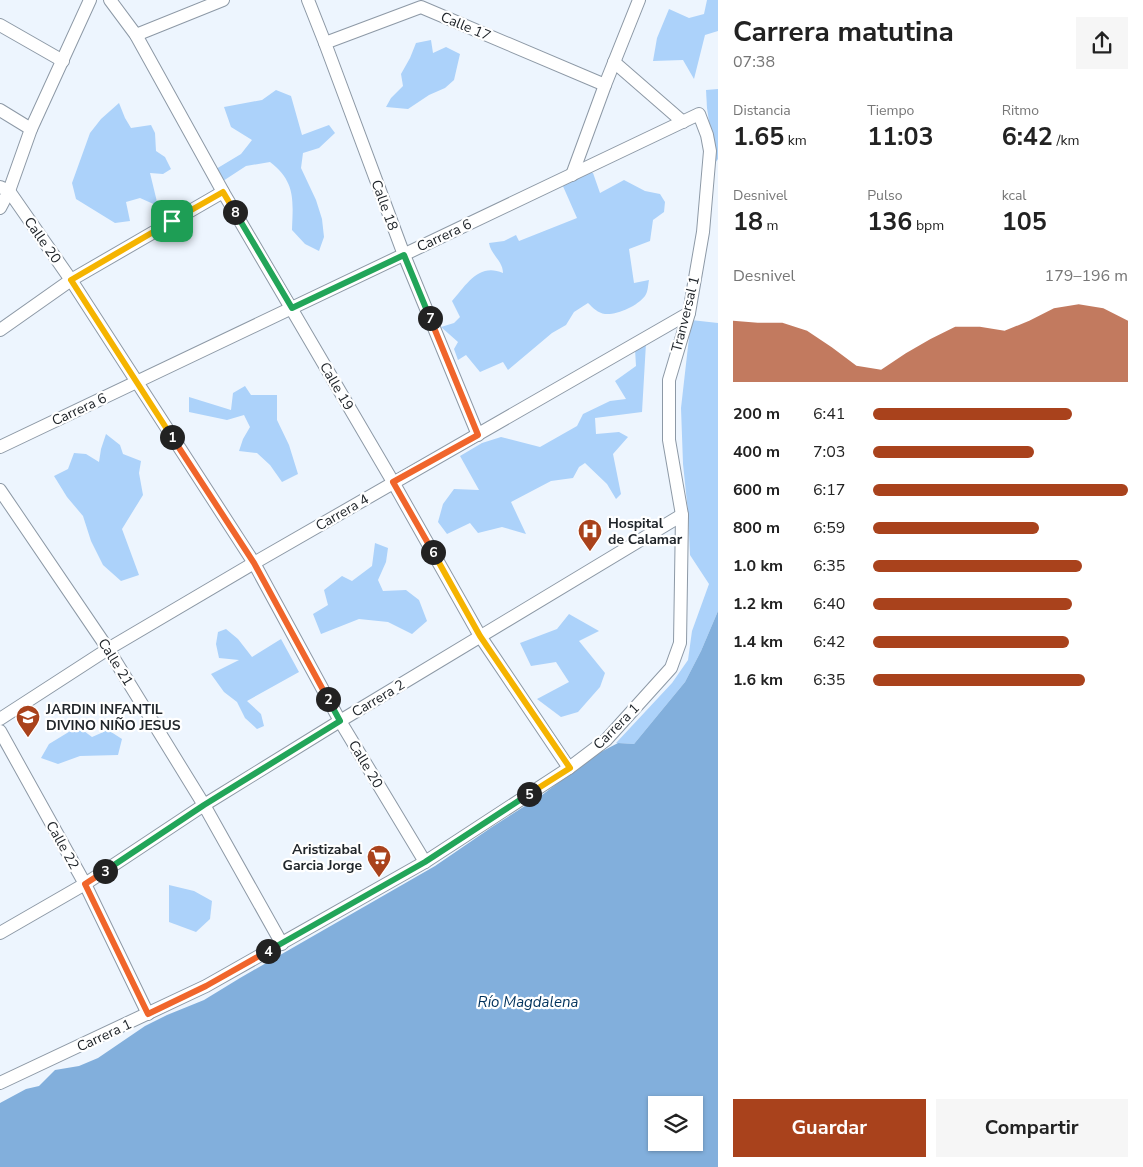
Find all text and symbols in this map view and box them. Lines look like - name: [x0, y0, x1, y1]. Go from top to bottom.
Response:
- street label: Calle 17: [438, 7, 494, 45]
- text: Carrera matutina: [733, 13, 954, 51]
- button: share: [1076, 17, 1128, 69]
- text: 07:38: [733, 51, 775, 73]
- text: Distancia: [733, 101, 791, 120]
- text: Tiempo: [867, 101, 914, 120]
- text: Ritmo: [1002, 101, 1039, 120]
- text: 1.65: [733, 120, 784, 154]
- text: 11:03: [867, 120, 934, 154]
- text: 6:42: [1002, 120, 1053, 154]
- text: km: [784, 131, 807, 150]
- text: /km: [1053, 131, 1079, 150]
- street label: Calle 18: [367, 177, 402, 233]
- text: Desnivel: [733, 186, 787, 205]
- text: Pulso: [867, 186, 903, 205]
- text: kcal: [1002, 186, 1026, 205]
- pin: [151, 200, 193, 242]
- pin: 8: [222, 200, 248, 224]
- text: 8: [231, 203, 240, 222]
- text: 18: [733, 205, 763, 239]
- text: 136: [867, 205, 912, 239]
- text: 105: [1002, 205, 1047, 239]
- icon: arrive: [158, 207, 186, 235]
- street label: Calle 20: [20, 213, 65, 267]
- street label: Carrera 6: [414, 215, 475, 256]
- text: m: [763, 216, 779, 235]
- text: bpm: [912, 216, 944, 235]
- text: Desnivel: [733, 265, 795, 287]
- text: 179–196 m: [1045, 265, 1128, 287]
- street label: Tranversal 1: [667, 274, 704, 354]
- pin: 7: [418, 306, 442, 330]
- text: 7: [426, 309, 435, 328]
- street label: Calle 19: [315, 359, 358, 414]
- street label: Carrera 6: [49, 389, 110, 430]
- text: 200 m: [733, 403, 780, 425]
- text: 6:41: [813, 403, 845, 425]
- pin: 1: [160, 424, 184, 450]
- text: 1: [168, 428, 177, 447]
- text: 400 m: [733, 441, 780, 463]
- text: 7:03: [813, 441, 845, 463]
- text: 600 m: [733, 479, 780, 501]
- text: 6:17: [813, 479, 845, 501]
- street label: Carrera 4: [312, 490, 372, 535]
- place label: Hospital de Calamar: [608, 514, 683, 549]
- text: 800 m: [733, 517, 780, 539]
- text: 6:59: [813, 517, 845, 539]
- hospital icon: Hospital de Calamar: [577, 518, 603, 552]
- pin: 6: [420, 540, 446, 564]
- text: 6: [429, 543, 438, 562]
- text: 1.0 km: [733, 555, 783, 577]
- text: 6:35: [813, 555, 845, 577]
- text: 1.2 km: [733, 593, 783, 615]
- text: 6:40: [813, 593, 845, 615]
- text: 1.4 km: [733, 631, 783, 653]
- text: 6:42: [813, 631, 845, 653]
- street label: Calle 21: [94, 635, 138, 690]
- text: 1.6 km: [733, 669, 783, 691]
- text: 6:35: [813, 669, 845, 691]
- street label: Carrera 2: [348, 675, 408, 722]
- pin: 2: [316, 686, 340, 712]
- text: 2: [324, 690, 333, 709]
- street label: Carrera 1: [589, 699, 644, 754]
- place label: JARDIN INFANTIL DIVINO NIÑO JESUS: [45, 700, 181, 735]
- school or university icon: JARDIN INFANTIL DIVINO NIÑO JESUS: [15, 704, 41, 738]
- street label: Calle 20: [344, 737, 387, 792]
- pin: 5: [516, 782, 542, 806]
- text: 5: [525, 785, 534, 804]
- street label: Calle 22: [41, 818, 84, 873]
- place label: Aristizabal Garcia Jorge: [283, 840, 363, 875]
- supermarket icon: Aristizabal Garcia Jorge: [366, 844, 392, 878]
- pin: 3: [92, 858, 118, 884]
- text: 3: [101, 862, 110, 881]
- pin: 4: [256, 938, 280, 964]
- text: 4: [264, 942, 273, 961]
- water label: Río Magdalena: [478, 992, 578, 1012]
- street label: Carrera 1: [74, 1015, 135, 1056]
- map controls: [648, 1096, 703, 1151]
- button: layers: [648, 1096, 703, 1151]
- button: Guardar: [733, 1099, 926, 1157]
- button: Compartir: [936, 1099, 1128, 1157]

